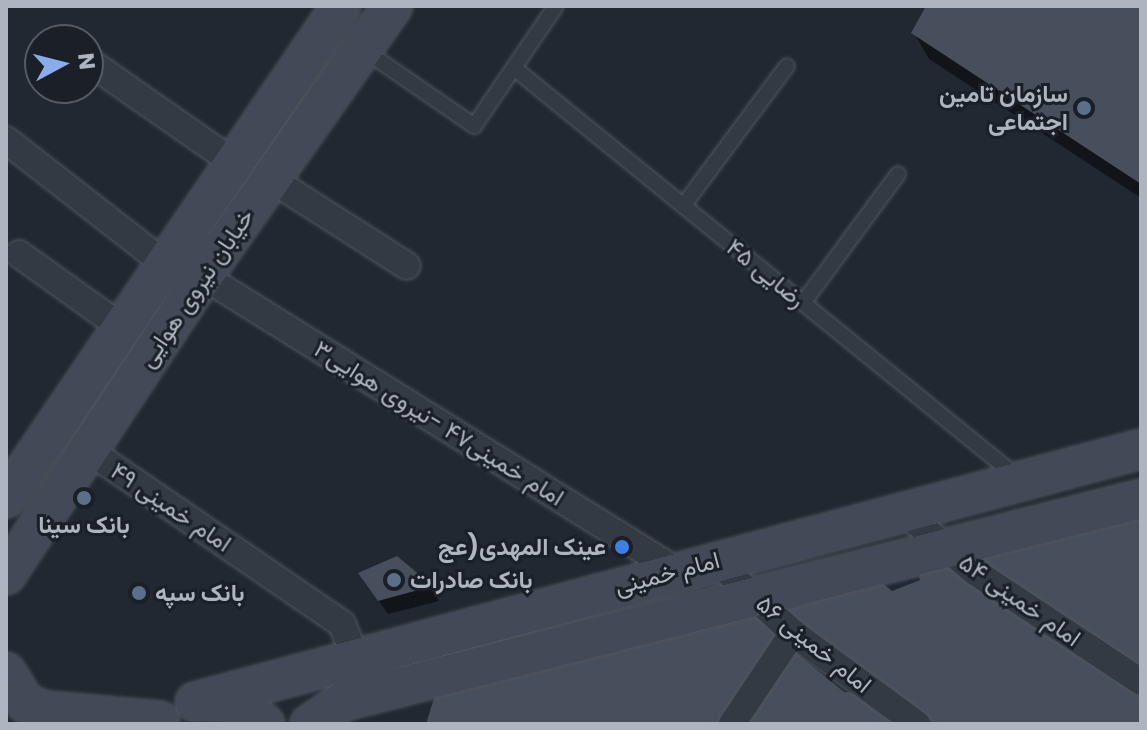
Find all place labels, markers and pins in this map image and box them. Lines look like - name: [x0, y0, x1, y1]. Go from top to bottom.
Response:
- place label: سازمان تامین اجتماعی: [939, 80, 1068, 136]
- marker: سازمان تامین اجتماعی: [1075, 99, 1093, 117]
- marker: بانک سینا: [75, 489, 93, 507]
- place label: بانک سینا: [38, 511, 130, 539]
- place label: عینک المهدی(عج: [438, 533, 606, 561]
- marker: عینک المهدی(عج: [613, 538, 631, 556]
- place label: بانک صادرات: [410, 566, 533, 594]
- marker: بانک صادرات: [385, 571, 403, 589]
- place label: بانک سپه: [155, 579, 245, 607]
- marker: بانک سپه: [130, 584, 148, 602]

